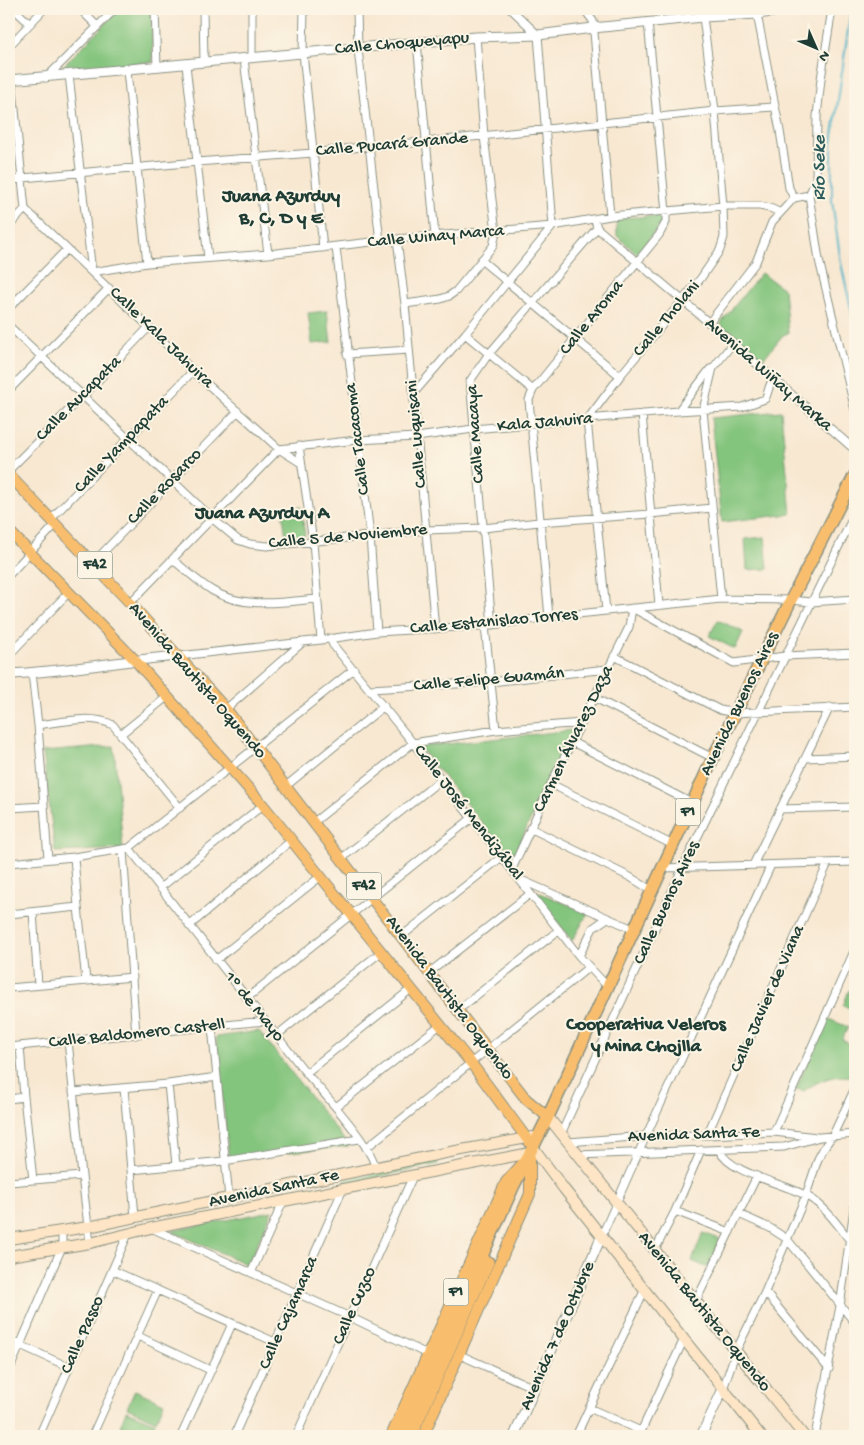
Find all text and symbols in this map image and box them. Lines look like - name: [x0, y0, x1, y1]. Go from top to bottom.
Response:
- north arrow: [792, 22, 842, 72]
- street label: Calle Choqueyapu: [334, 28, 471, 60]
- text: N: [814, 46, 833, 65]
- street label: Calle Pucará Grande: [315, 128, 470, 162]
- water label: Río Seke: [809, 134, 832, 201]
- district label: Juana Azurduy B, C, D y E: [221, 186, 341, 231]
- street label: Calle Winay Marca: [367, 220, 506, 253]
- street label: Calle Aroma: [555, 276, 629, 360]
- street label: Calle Tholani: [629, 276, 705, 362]
- street label: Calle Kala Jahuira: [104, 283, 218, 394]
- street label: Avenida Wiñay Marka: [700, 314, 837, 437]
- street label: Calle Aucapata: [32, 351, 127, 446]
- street label: Calle Luquisani: [402, 379, 432, 489]
- street label: Calle Tacacoma: [341, 381, 375, 496]
- street label: Calle Macaya: [462, 383, 490, 484]
- street label: Calle Yampapata: [70, 391, 174, 498]
- street label: Kala Jahuira: [496, 408, 595, 438]
- street label: Calle Rosarco: [123, 444, 207, 530]
- district label: Juana Azurduy A: [194, 503, 331, 526]
- street label: Calle 5 de Noviembre: [268, 520, 429, 554]
- road number: F42: [78, 552, 112, 578]
- street label: Avenida Bautista Oquendo: [123, 599, 271, 763]
- street label: Calle Estanislao Torres: [409, 604, 580, 640]
- street label: Avenida Buenos Aires: [696, 627, 785, 779]
- street label: Carmen Álvarez Daza: [528, 661, 619, 816]
- street label: Calle Felipe Guamán: [413, 663, 566, 697]
- street label: Calle José Mendizábal: [408, 741, 528, 885]
- road number: F1: [676, 799, 700, 826]
- street label: Calle Buenos Aires: [629, 837, 705, 968]
- road number: F42: [346, 872, 382, 899]
- street label: Avenida Bautista Oquendo: [380, 912, 518, 1084]
- street label: Calle Javier de Viana: [726, 921, 810, 1076]
- street label: 1º de Mayo: [219, 967, 289, 1046]
- street label: Calle Baldomero Castell: [48, 1014, 226, 1054]
- district label: Cooperativa Veleros y Mina Chojlla: [565, 1014, 727, 1059]
- street label: Avenida Santa Fe: [628, 1122, 761, 1148]
- street label: Avenida Santa Fe: [207, 1165, 341, 1213]
- street label: Avenida Bautista Oquendo: [633, 1228, 775, 1396]
- street label: Calle Cajamarca: [255, 1252, 324, 1373]
- street label: Avenida 7 de Octubre: [516, 1258, 601, 1414]
- street label: Calle Cuzco: [329, 1264, 381, 1348]
- road number: F1: [444, 1278, 468, 1305]
- street label: Calle Pasco: [56, 1293, 110, 1377]

